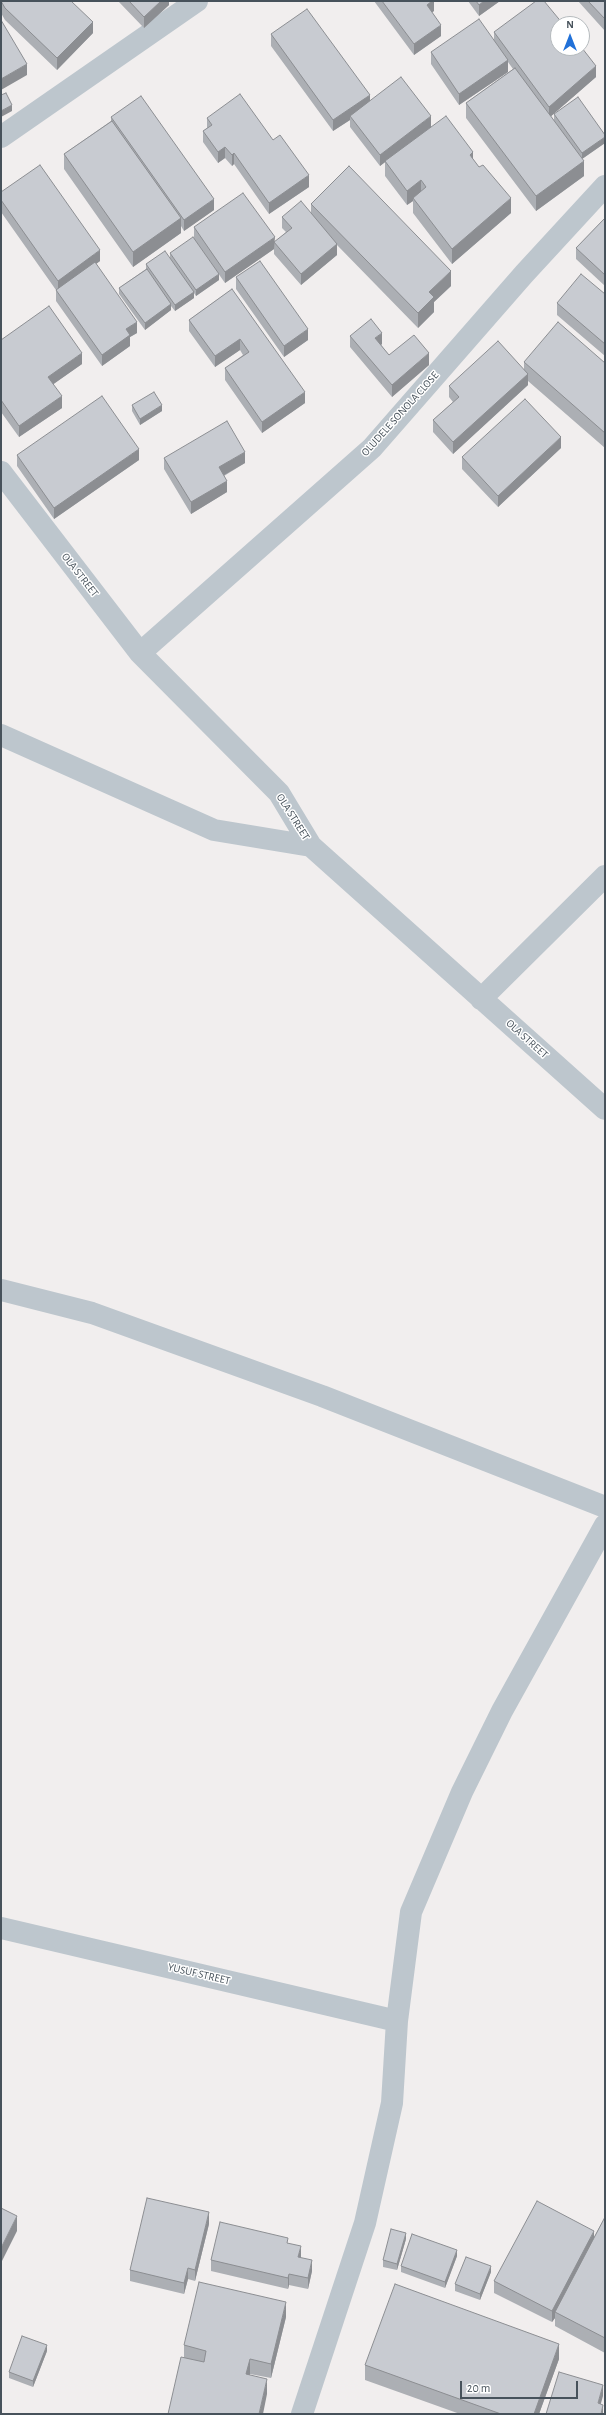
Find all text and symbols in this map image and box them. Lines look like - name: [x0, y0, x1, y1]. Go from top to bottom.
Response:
- north arrow: [550, 16, 590, 56]
- text: N: [566, 19, 574, 30]
- street label: OLUDELE SONOLA CLOSE: [359, 369, 441, 459]
- street label: OLA STREET: [59, 550, 101, 600]
- street label: OLA STREET: [274, 791, 312, 843]
- street label: OLA STREET: [503, 1017, 551, 1061]
- street label: YUSUF STREET: [166, 1960, 232, 1988]
- scale bar: [462, 2373, 580, 2399]
- text: 20 m: [467, 2382, 490, 2394]

